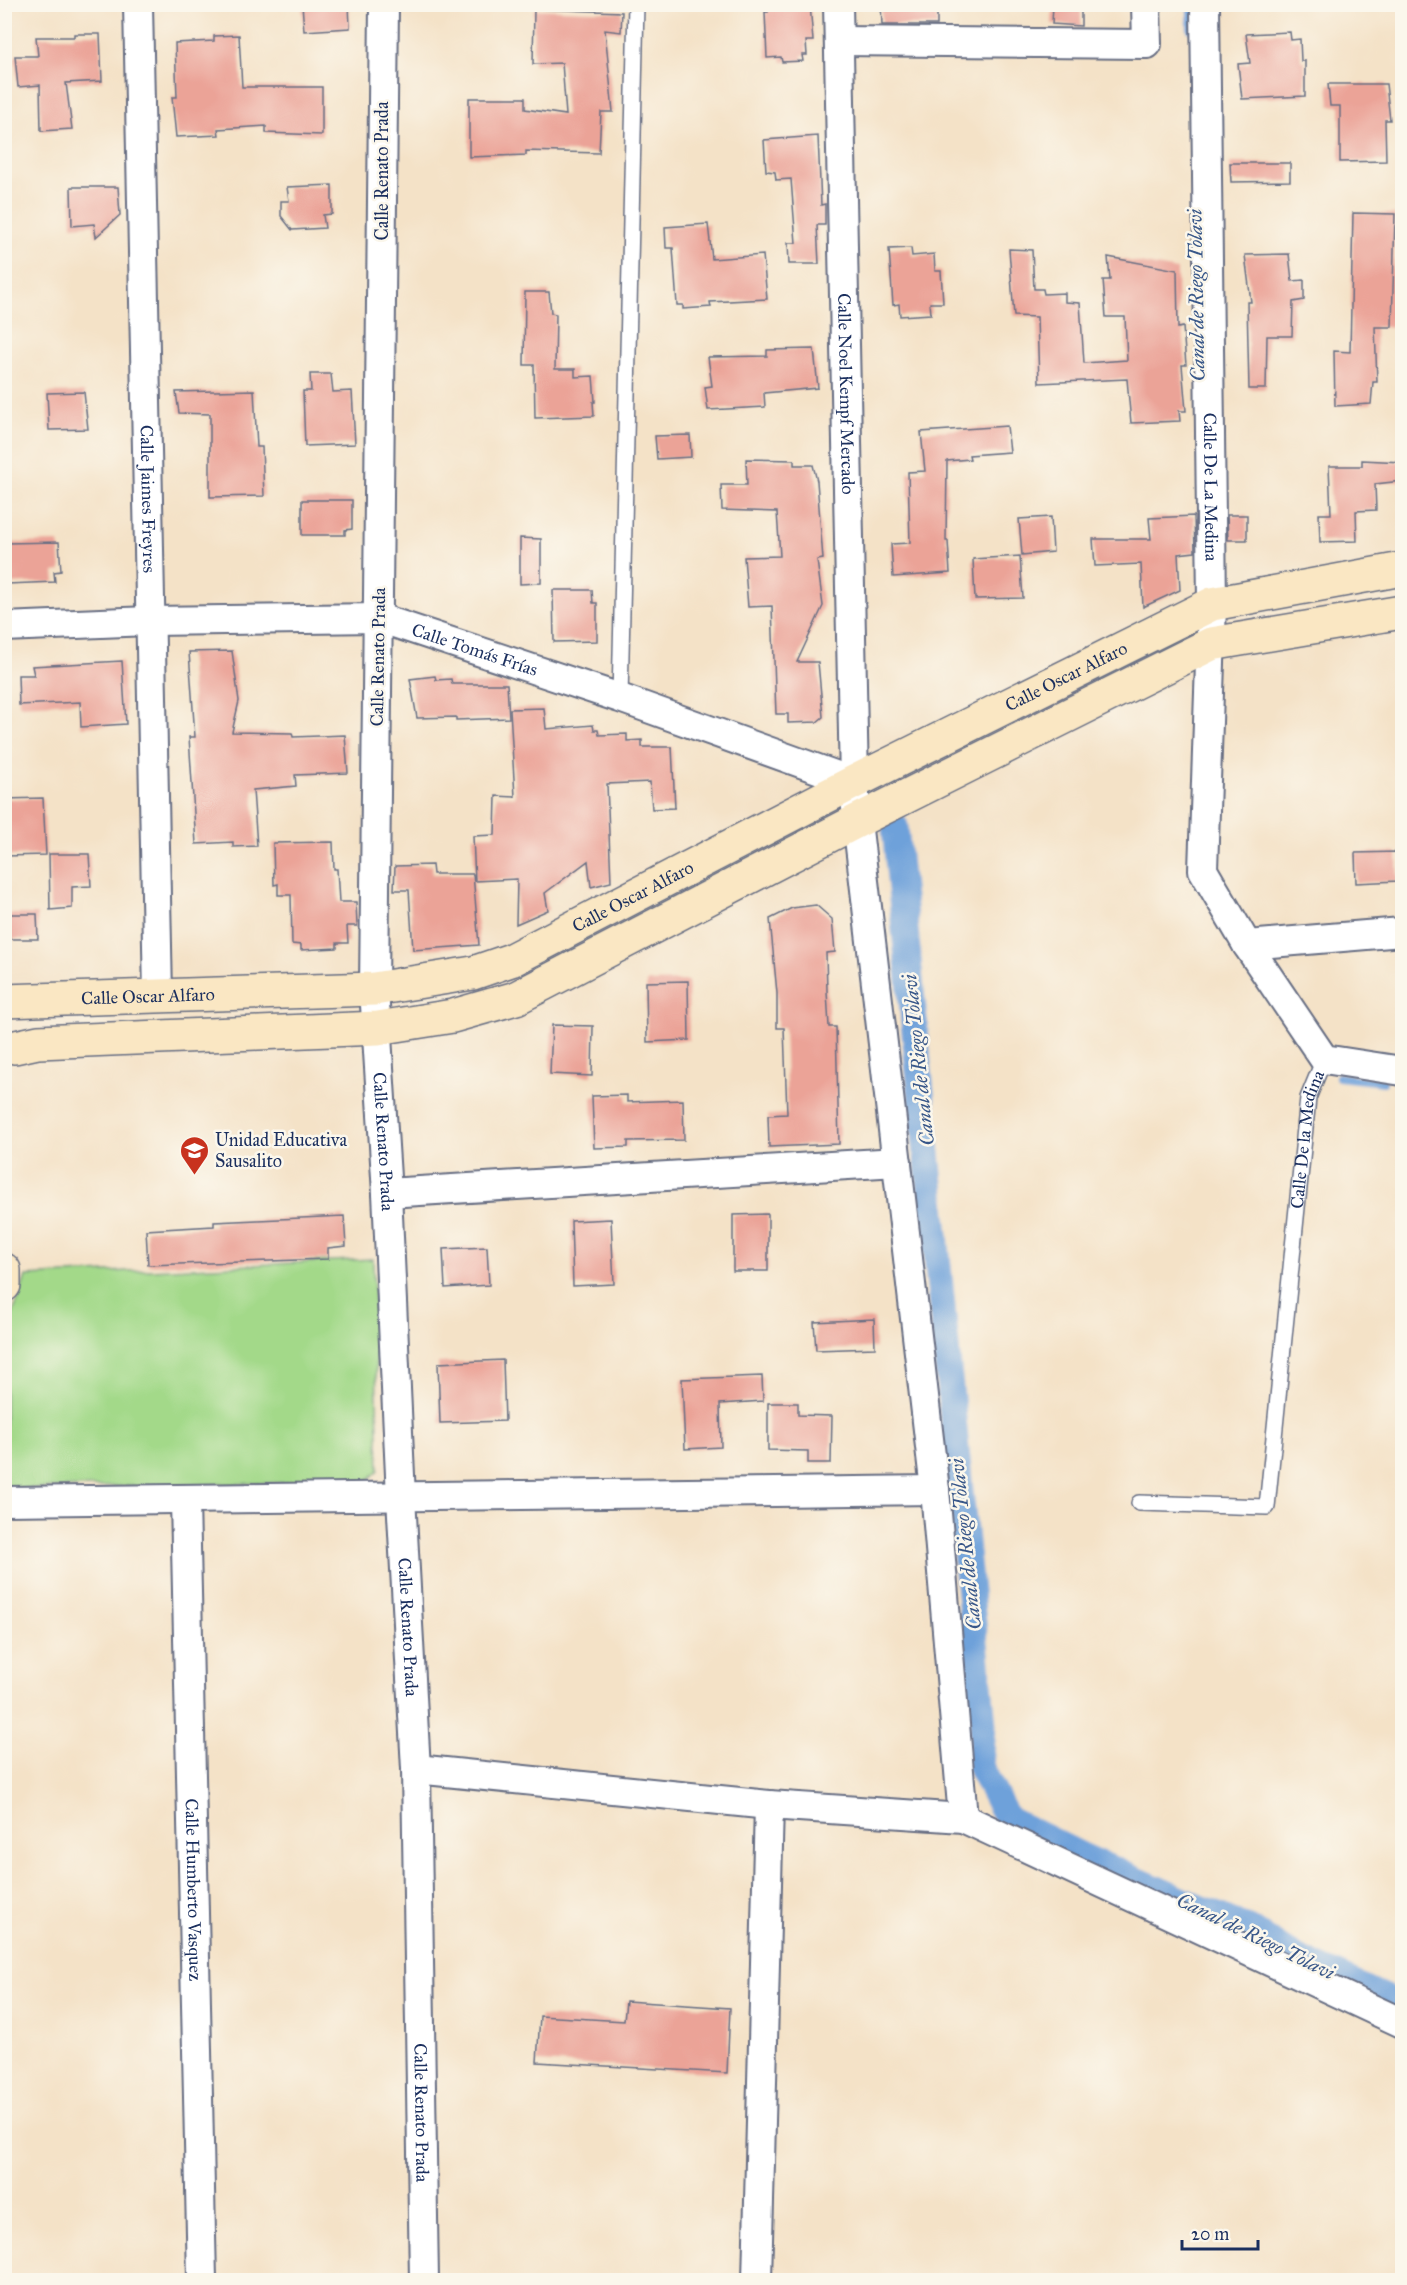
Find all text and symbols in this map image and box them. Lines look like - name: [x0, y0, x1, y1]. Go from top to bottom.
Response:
- street label: Calle Renato Prada: [371, 101, 393, 240]
- water label: Canal de Riego Tolavi: [1182, 208, 1210, 382]
- street label: Calle Noel Kempf Mercado: [833, 293, 859, 495]
- street label: Calle De La Medina: [1199, 413, 1223, 562]
- street label: Calle Jaimes Freyres: [135, 425, 160, 573]
- street label: Calle Renato Prada: [366, 587, 390, 727]
- street label: Calle Tomás Frías: [409, 619, 541, 681]
- street label: Calle Oscar Alfaro: [1001, 637, 1131, 716]
- street label: Calle Oscar Alfaro: [569, 856, 697, 937]
- water label: Canal de Riego Tolavi: [897, 973, 939, 1147]
- street label: Calle Oscar Alfaro: [81, 983, 215, 1009]
- street label: Calle De la Medina: [1286, 1067, 1329, 1210]
- street label: Calle Renato Prada: [368, 1072, 399, 1212]
- place label: Unidad Educativa Sausalito: [215, 1129, 347, 1172]
- school or university icon: Unidad Educativa Sausalito: [178, 1134, 210, 1176]
- water label: Canal de Riego Tolavi: [944, 1457, 986, 1631]
- street label: Calle Renato Prada: [393, 1557, 423, 1697]
- street label: Calle Humberto Vasquez: [181, 1798, 206, 1982]
- water label: Canal de Riego Tolavi: [1173, 1887, 1339, 1985]
- street label: Calle Renato Prada: [409, 2043, 433, 2183]
- scale bar: [1182, 2213, 1258, 2251]
- text: 20 m: [1191, 2223, 1229, 2245]

